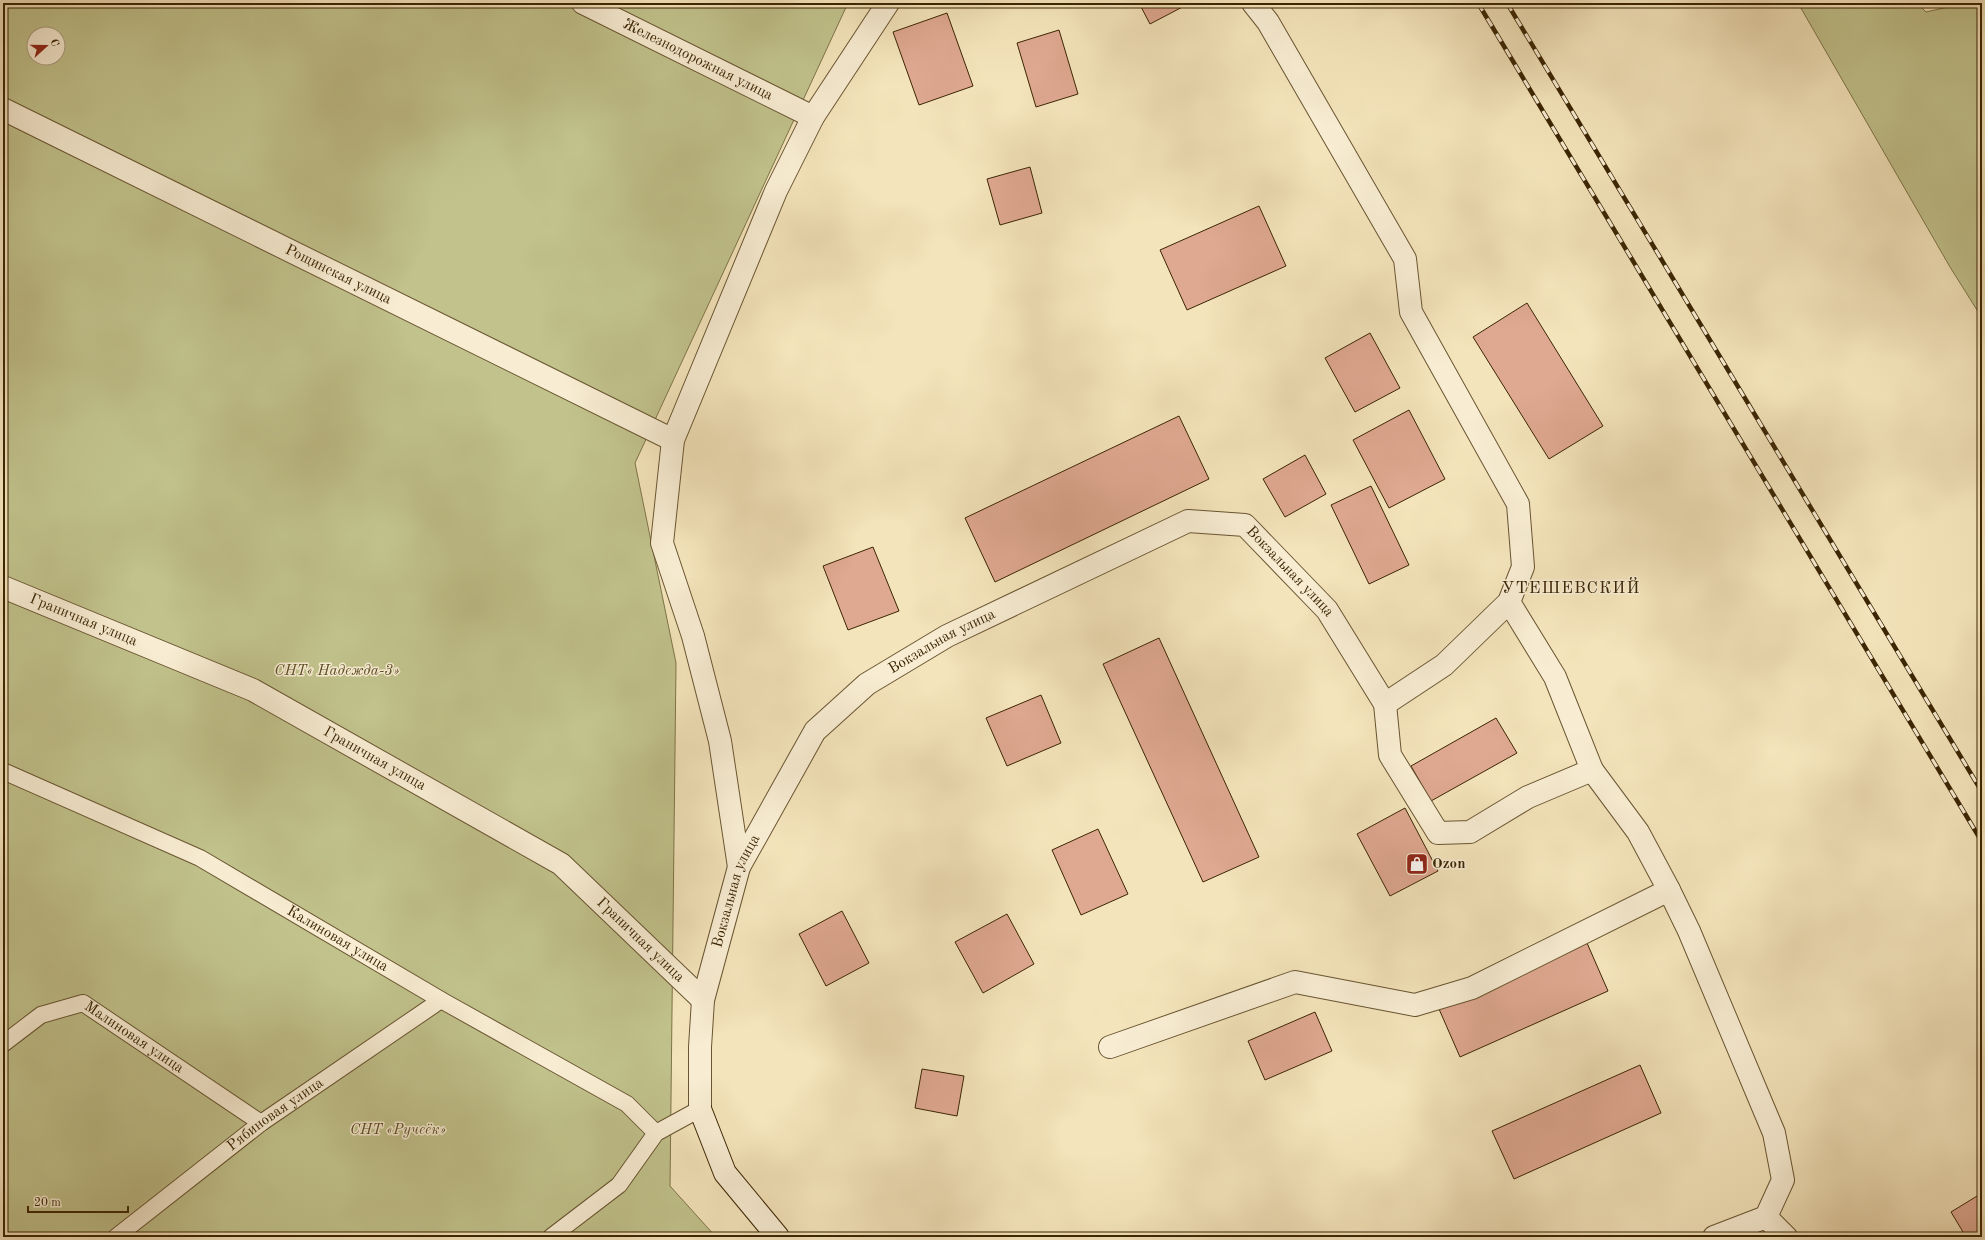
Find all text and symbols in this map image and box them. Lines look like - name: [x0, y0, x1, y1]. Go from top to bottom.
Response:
- street label: Железнодорожная улица: [620, 16, 776, 104]
- north arrow: [26, 26, 66, 66]
- text: С: [47, 38, 60, 48]
- street label: Рощинская улица: [283, 242, 394, 307]
- street label: Вокзальная улица: [1243, 524, 1337, 620]
- district label: УТЕШЕВСКИЙ: [1501, 577, 1641, 597]
- street label: Граничная улица: [27, 591, 140, 649]
- street label: Вокзальная улица: [886, 606, 998, 677]
- park label: СНТ« Надежда-3»: [274, 664, 400, 679]
- street label: Граничная улица: [321, 724, 429, 794]
- street label: Вокзальная улица: [710, 832, 763, 950]
- shop icon: Ozon: [1404, 851, 1430, 877]
- place label: Ozon: [1432, 857, 1465, 872]
- street label: Граничная улица: [594, 895, 687, 986]
- street label: Калиновая улица: [284, 903, 391, 975]
- street label: Малиновая улица: [82, 999, 187, 1076]
- street label: Рябиновая улица: [224, 1075, 327, 1154]
- park label: СНТ «Ручеёк»: [350, 1123, 446, 1138]
- scale bar: [28, 1188, 128, 1214]
- text: 20 m: [34, 1197, 61, 1209]

